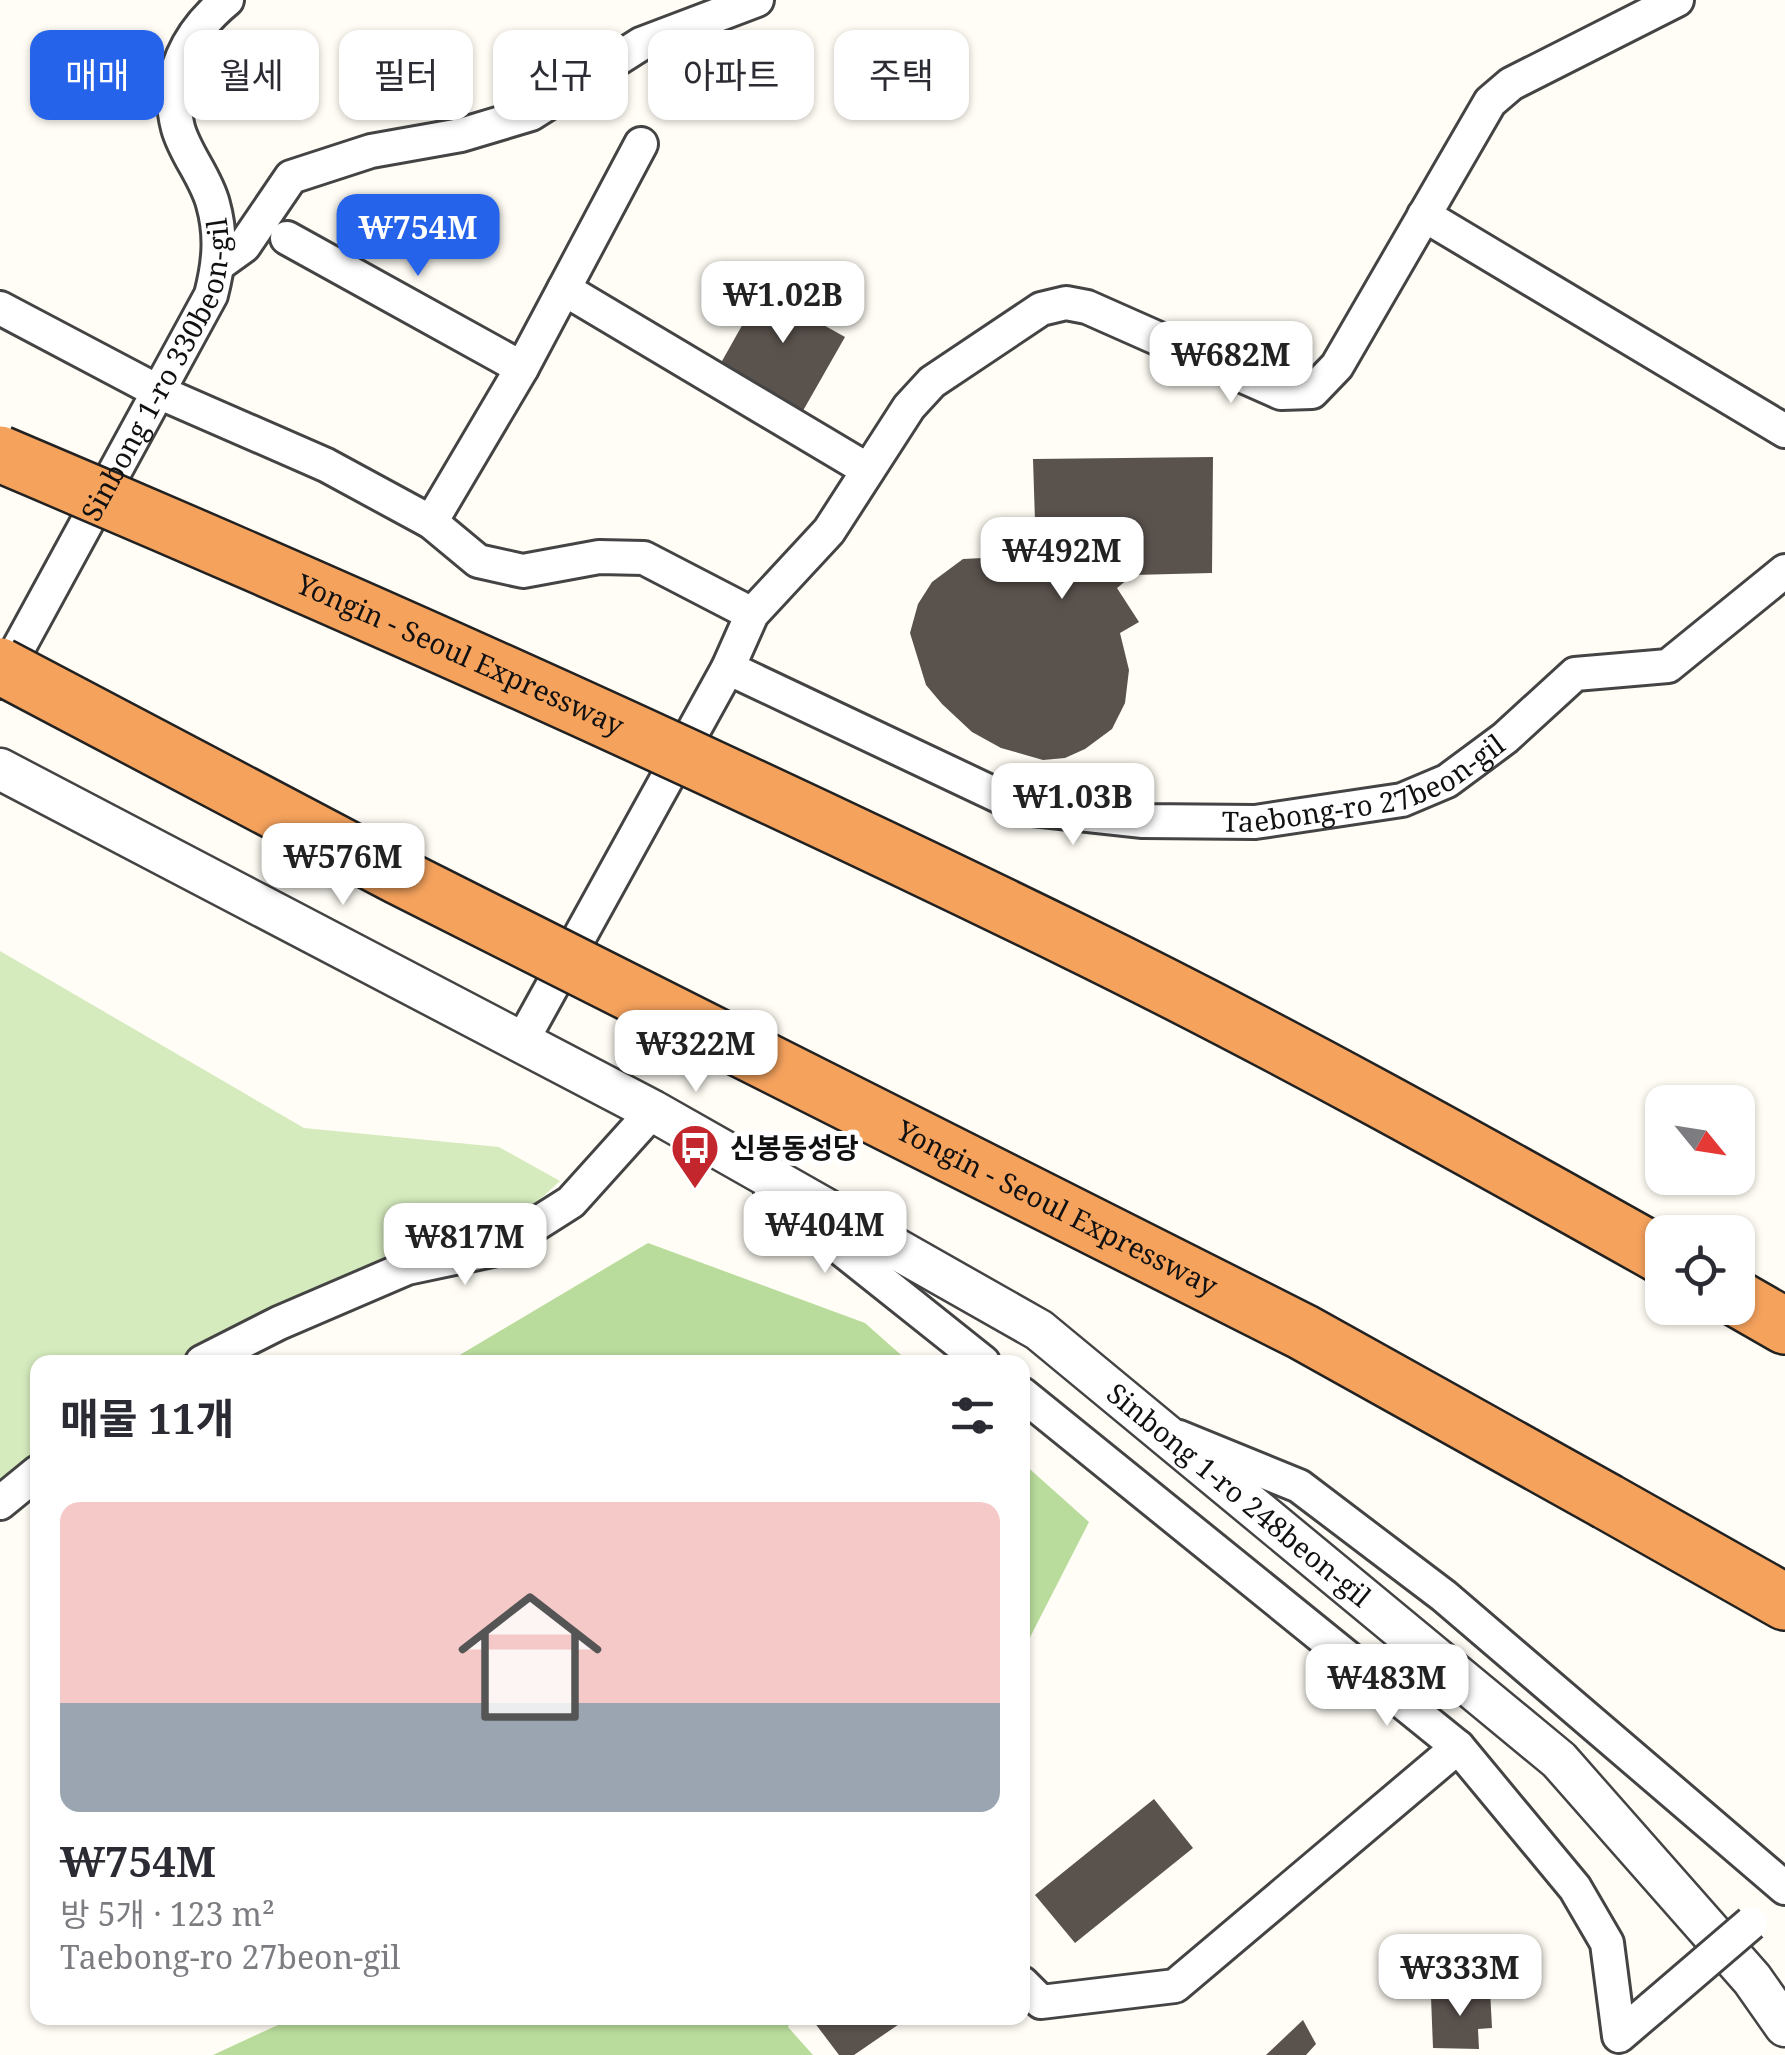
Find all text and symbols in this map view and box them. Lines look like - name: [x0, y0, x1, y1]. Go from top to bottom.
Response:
- chip: 매매: [30, 30, 164, 120]
- chip: 월세: [184, 30, 319, 120]
- chip: 필터: [339, 30, 473, 120]
- chip: 신규: [493, 30, 628, 120]
- chip: 아파트: [648, 30, 814, 120]
- chip: 주택: [834, 30, 969, 120]
- pin: ₩754M: [348, 194, 488, 279]
- text: ₩754M: [359, 205, 477, 248]
- street label: Sinbong 1-ro 330beon-gil: [72, 216, 237, 527]
- pin: ₩1.02B: [702, 261, 864, 346]
- text: ₩1.02B: [723, 272, 843, 315]
- pin: ₩682M: [1161, 321, 1301, 406]
- text: ₩682M: [1172, 332, 1290, 375]
- pin: ₩492M: [992, 517, 1132, 602]
- text: ₩492M: [1003, 528, 1121, 571]
- street label: Yongin - Seoul Expressway: [290, 564, 630, 744]
- street label: Taebong-ro 27beon-gil: [1222, 725, 1512, 840]
- pin: ₩1.03B: [992, 763, 1154, 848]
- text: ₩1.03B: [1013, 774, 1133, 817]
- pin: ₩576M: [273, 823, 413, 908]
- text: ₩576M: [284, 834, 402, 877]
- pin: ₩322M: [626, 1010, 766, 1095]
- text: ₩322M: [637, 1021, 755, 1064]
- north arrow: [1645, 1085, 1755, 1195]
- map controls: [1645, 1085, 1755, 1325]
- street label: Yongin - Seoul Expressway: [890, 1110, 1225, 1304]
- bus stop icon: 신봉동성당: [669, 1122, 721, 1190]
- place label: 신봉동성당: [730, 1128, 859, 1166]
- pin: ₩404M: [755, 1191, 895, 1276]
- text: ₩404M: [766, 1202, 884, 1245]
- pin: ₩817M: [395, 1203, 535, 1288]
- text: ₩817M: [406, 1214, 524, 1257]
- button: locate: [1645, 1215, 1755, 1325]
- street label: Sinbong 1-ro 248beon-gil: [1099, 1374, 1379, 1615]
- icon: filters: [945, 1388, 1000, 1443]
- text: 매물 11개: [60, 1389, 234, 1446]
- icon: home: [440, 1567, 620, 1747]
- pin: ₩483M: [1317, 1644, 1457, 1729]
- text: ₩483M: [1328, 1655, 1446, 1698]
- text: ₩754M: [60, 1832, 216, 1889]
- text: 방 5개 · 123 m²: [60, 1892, 275, 1935]
- pin: ₩333M: [1390, 1934, 1530, 2019]
- text: Taebong-ro 27beon-gil: [60, 1935, 400, 1978]
- text: ₩333M: [1401, 1945, 1519, 1988]

